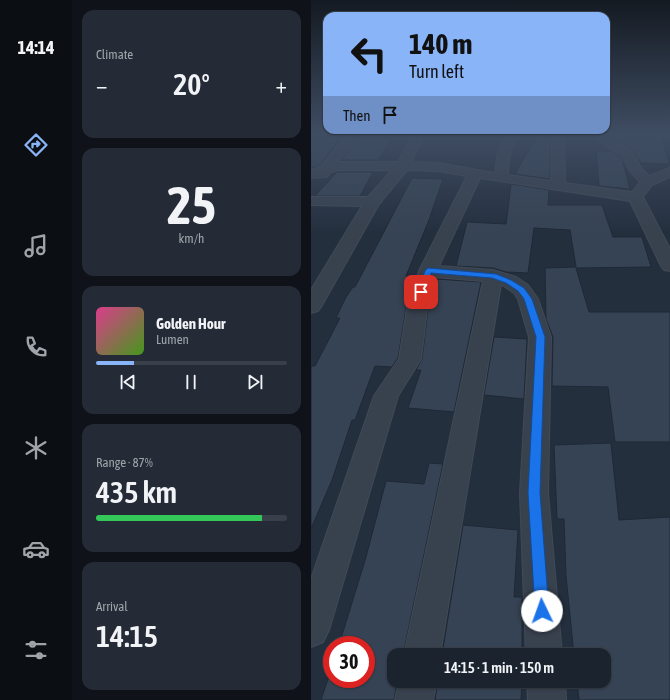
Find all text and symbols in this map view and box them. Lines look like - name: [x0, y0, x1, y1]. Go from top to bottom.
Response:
- icon: left: [343, 28, 395, 80]
- text: 140 m: [409, 28, 472, 60]
- text: 14:14: [17, 37, 55, 58]
- text: Climate: [96, 47, 133, 62]
- text: Turn left: [409, 61, 464, 82]
- text: 20°: [173, 67, 210, 101]
- text: −: [96, 72, 107, 98]
- text: +: [276, 72, 287, 98]
- icon: arrive: [379, 104, 401, 126]
- text: Then: [343, 107, 371, 124]
- icon: directions: [22, 131, 50, 159]
- text: 25: [167, 175, 216, 235]
- text: km/h: [179, 231, 204, 246]
- icon: music: [22, 232, 50, 260]
- pin: [404, 275, 438, 309]
- icon: arrive: [410, 281, 432, 303]
- text: Golden Hour: [156, 315, 226, 332]
- text: Lumen: [156, 332, 189, 347]
- icon: phone: [22, 333, 50, 361]
- icon: previous: [117, 371, 139, 393]
- icon: pause: [180, 371, 202, 393]
- icon: next: [244, 371, 266, 393]
- icon: climate: [22, 434, 50, 462]
- text: Range · 87%: [96, 455, 153, 470]
- text: 435 km: [96, 475, 177, 509]
- icon: car: [22, 535, 50, 563]
- position arrow: [521, 590, 563, 632]
- text: Arrival: [96, 599, 128, 614]
- text: 14:15: [96, 619, 158, 653]
- icon: filters: [22, 636, 50, 664]
- speed limit sign: 30: [323, 636, 375, 688]
- text: 14:15 · 1 min · 150 m: [444, 659, 554, 676]

